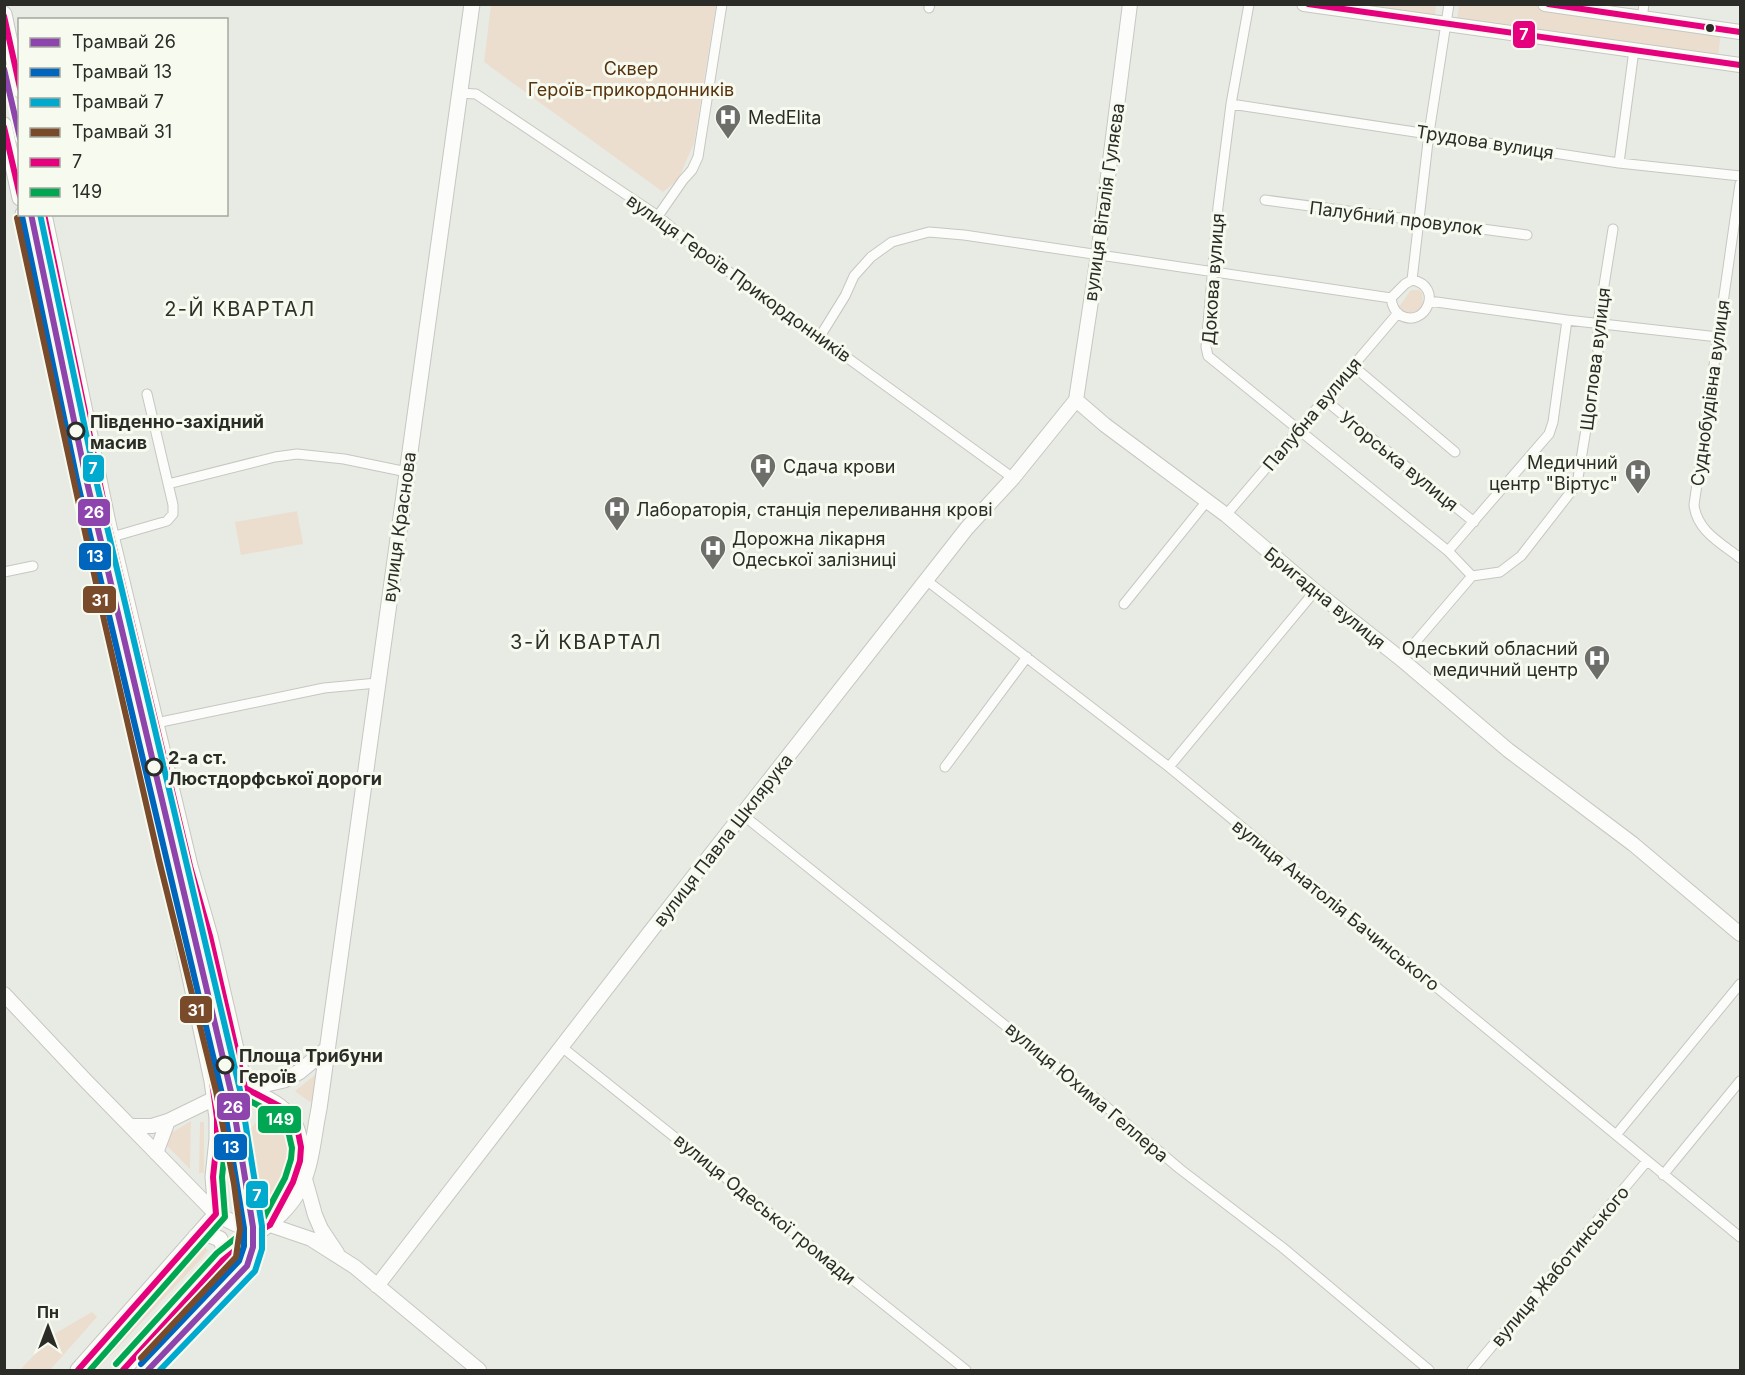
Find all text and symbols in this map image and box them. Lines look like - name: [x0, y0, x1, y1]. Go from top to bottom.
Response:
- legend: [18, 18, 228, 216]
- line badge: 7: [1512, 20, 1536, 49]
- unlabelled marker: [1704, 22, 1716, 34]
- text: 7: [1519, 24, 1529, 44]
- text: Трамвай 26: [72, 31, 176, 52]
- park label: Сквер Героїв-прикордонників: [528, 58, 734, 100]
- text: Трамвай 13: [72, 61, 172, 82]
- text: Трамвай 7: [72, 91, 164, 112]
- hospital icon: MedElita: [713, 102, 743, 140]
- street label: вулиця Віталія Гуляєва: [1080, 102, 1128, 302]
- place label: MedElita: [748, 107, 821, 128]
- text: Трамвай 31: [72, 121, 172, 142]
- street label: Трудова вулиця: [1415, 121, 1555, 163]
- text: 7: [72, 151, 82, 172]
- text: 149: [72, 181, 102, 202]
- street label: вулиця Героїв Прикордонників: [623, 189, 855, 367]
- street label: Палубний провулок: [1308, 197, 1484, 239]
- street label: Докова вулиця: [1198, 212, 1228, 346]
- street label: Щоглова вулиця: [1576, 286, 1614, 432]
- district label: 2-Й КВАРТАЛ: [164, 296, 316, 321]
- street label: Суднобудівна вулиця: [1687, 298, 1733, 488]
- street label: Палубна вулиця: [1259, 353, 1365, 475]
- street label: Угорська вулиця: [1335, 407, 1463, 515]
- place label: Південно-західний масив: [90, 411, 264, 453]
- marker: Південно-західний масив: [67, 422, 85, 440]
- street label: вулиця Краснова: [378, 450, 420, 604]
- hospital icon: Сдача крови: [748, 451, 778, 489]
- place label: Медичний центр "Віртус": [1489, 452, 1618, 494]
- line badge: 7: [82, 454, 105, 483]
- place label: Сдача крови: [783, 456, 896, 477]
- hospital icon: Медичний центр "Віртус": [1623, 457, 1653, 495]
- text: 7: [88, 458, 98, 478]
- hospital icon: Лабораторія, станція переливання крові: [602, 494, 632, 532]
- line badge: 26: [77, 498, 111, 527]
- place label: Лабораторія, станція переливання крові: [636, 499, 993, 520]
- text: 26: [84, 502, 104, 522]
- place label: Дорожна лікарня Одеської залізниці: [732, 528, 896, 570]
- hospital icon: Дорожна лікарня Одеської залізниці: [698, 533, 728, 571]
- line badge: 13: [78, 542, 112, 571]
- street label: Бригадна вулиця: [1260, 543, 1390, 653]
- text: 13: [86, 546, 104, 566]
- line badge: 31: [82, 585, 117, 614]
- text: 31: [91, 590, 109, 610]
- district label: 3-Й КВАРТАЛ: [510, 629, 662, 654]
- place label: Одеський обласний медичний центр: [1402, 638, 1578, 680]
- hospital icon: Одеський обласний медичний центр: [1582, 643, 1612, 681]
- place label: 2-а ст. Люстдорфської дороги: [168, 747, 382, 789]
- street label: вулиця Павла Шклярука: [649, 749, 797, 931]
- marker: 2-а ст. Люстдорфської дороги: [145, 758, 163, 776]
- street label: вулиця Анатолія Бачинського: [1228, 815, 1444, 995]
- line badge: 31: [179, 995, 213, 1024]
- text: 31: [187, 1000, 205, 1020]
- street label: вулиця Юхима Геллера: [1001, 1018, 1173, 1166]
- place label: Площа Трибуни Героїв: [239, 1045, 383, 1087]
- marker: Площа Трибуни Героїв: [216, 1056, 234, 1074]
- line badge: 26: [216, 1092, 251, 1121]
- text: 26: [223, 1097, 243, 1117]
- line badge: 149: [257, 1105, 302, 1134]
- text: 149: [266, 1109, 294, 1129]
- street label: вулиця Одеської громади: [670, 1129, 860, 1289]
- line badge: 13: [213, 1133, 248, 1161]
- text: 13: [222, 1137, 240, 1157]
- line badge: 7: [245, 1180, 269, 1209]
- street label: вулиця Жаботинського: [1487, 1182, 1633, 1350]
- text: 7: [252, 1185, 262, 1205]
- north arrow: [18, 1297, 78, 1357]
- text: Пн: [37, 1302, 59, 1322]

